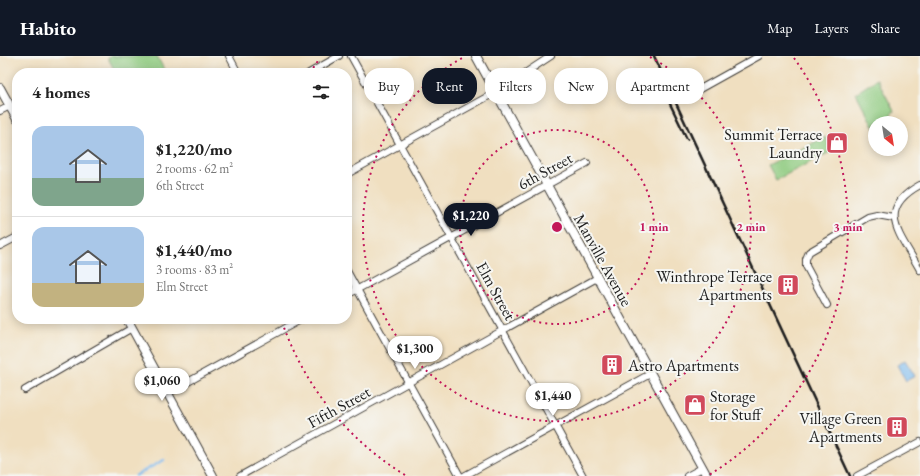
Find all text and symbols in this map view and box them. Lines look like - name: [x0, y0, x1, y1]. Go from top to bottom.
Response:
- text: Habito: [20, 16, 76, 41]
- text: Map: [767, 19, 792, 37]
- text: Layers: [814, 19, 849, 37]
- text: Share: [871, 19, 900, 37]
- chip: Buy: [364, 68, 414, 104]
- chip: Rent: [422, 68, 477, 104]
- chip: Filters: [485, 68, 546, 104]
- chip: New: [554, 68, 608, 104]
- chip: Apartment: [616, 68, 704, 104]
- text: 4 homes: [32, 81, 90, 103]
- icon: filters: [310, 81, 332, 103]
- north arrow: [868, 116, 908, 156]
- map controls: [868, 116, 908, 156]
- place label: Summit Terrace Laundry: [724, 124, 823, 163]
- shop icon: Summit Terrace Laundry: [824, 130, 850, 156]
- text: $1,220/mo: [156, 138, 232, 160]
- icon: home: [64, 142, 112, 190]
- street label: 6th Street: [514, 147, 576, 195]
- text: 2 rooms · 62 m²: [156, 160, 233, 177]
- text: 6th Street: [156, 177, 204, 194]
- pin: $1,220: [438, 203, 504, 237]
- text: $1,220: [453, 207, 489, 224]
- street label: Manville Avenue: [569, 210, 637, 310]
- text: 1 min: [639, 219, 669, 235]
- text: 2 min: [736, 219, 766, 235]
- text: 3 min: [833, 219, 863, 235]
- centre of rings: [550, 220, 564, 234]
- text: $1,440/mo: [156, 239, 232, 261]
- icon: home: [64, 243, 112, 291]
- street label: Elm Street: [471, 258, 521, 324]
- text: 3 rooms · 83 m²: [156, 261, 233, 278]
- place label: Winthrope Terrace Apartments: [656, 266, 772, 305]
- building icon: Winthrope Terrace Apartments: [775, 272, 801, 298]
- text: Elm Street: [156, 278, 208, 295]
- pin: $1,300: [382, 336, 448, 370]
- text: $1,300: [397, 340, 433, 357]
- building icon: Astro Apartments: [599, 352, 625, 378]
- place label: Astro Apartments: [627, 355, 739, 376]
- pin: $1,060: [129, 368, 195, 402]
- text: $1,060: [144, 372, 180, 389]
- street label: Fifth Street: [304, 381, 374, 433]
- pin: $1,440: [520, 383, 586, 417]
- place label: Storage for Stuff: [710, 386, 763, 425]
- text: $1,440: [535, 387, 571, 404]
- shop icon: Storage for Stuff: [682, 392, 708, 418]
- place label: Village Green Apartments: [799, 408, 883, 447]
- building icon: Village Green Apartments: [884, 414, 910, 440]

